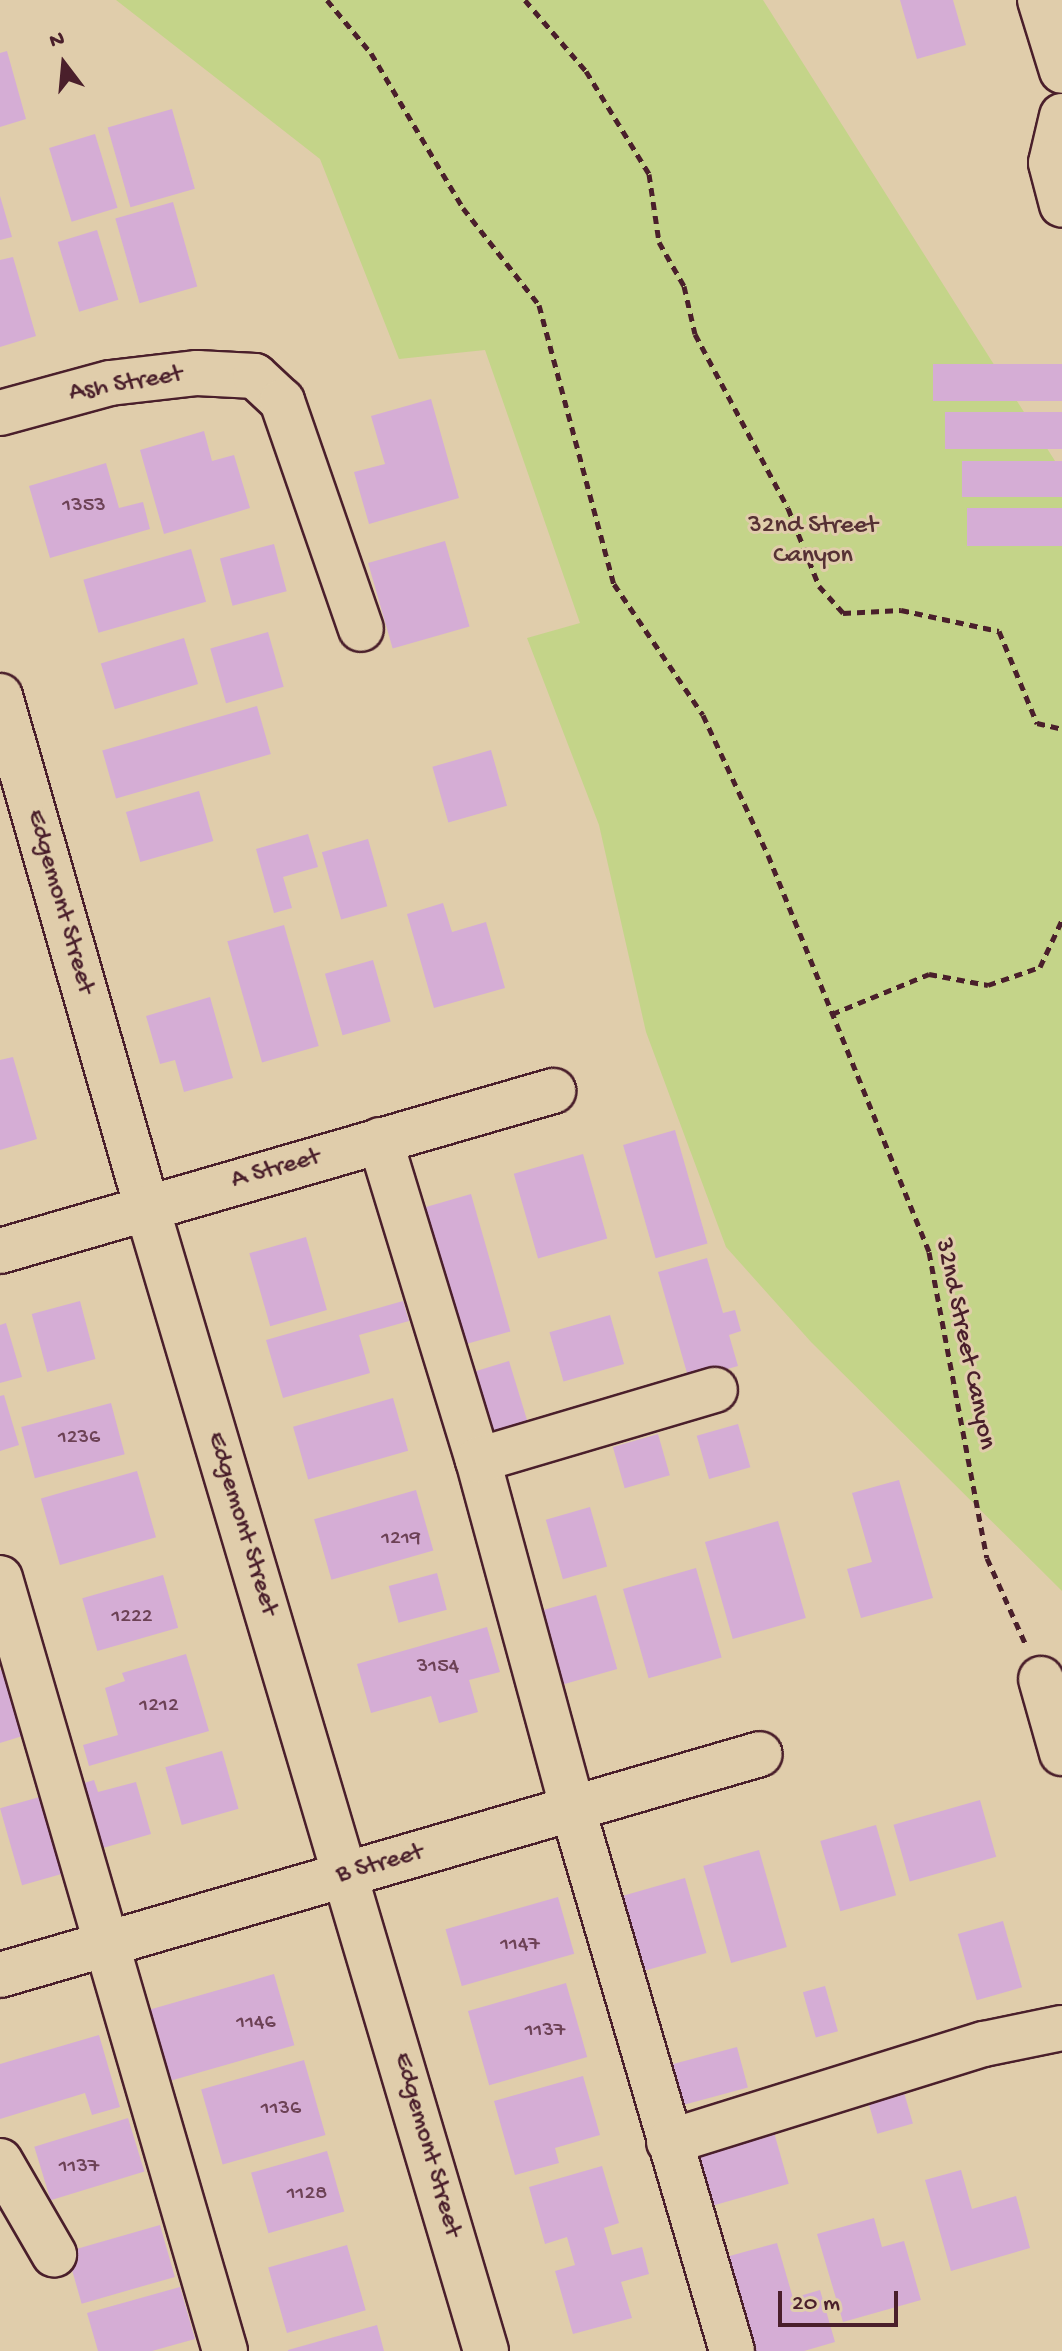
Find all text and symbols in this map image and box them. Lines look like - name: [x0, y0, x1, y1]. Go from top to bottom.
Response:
- north arrow: [24, 24, 104, 104]
- text: N: [47, 26, 68, 55]
- street label: Ash Street: [67, 360, 185, 410]
- house number: 1353: [62, 494, 106, 520]
- park label: 32nd Street Canyon: [748, 511, 878, 572]
- street label: Edgemont Street: [18, 806, 100, 998]
- street label: A Street: [228, 1142, 324, 1198]
- street label: 32nd Street Canyon: [926, 1236, 1002, 1452]
- house number: 1236: [58, 1426, 100, 1452]
- street label: Edgemont Street: [198, 1429, 284, 1619]
- house number: 1219: [381, 1527, 421, 1553]
- house number: 1222: [111, 1605, 153, 1631]
- house number: 3154: [417, 1655, 459, 1681]
- house number: 1212: [139, 1694, 179, 1720]
- street label: B Street: [333, 1838, 427, 1892]
- house number: 1147: [500, 1933, 540, 1959]
- house number: 1146: [236, 2011, 276, 2037]
- house number: 1137: [525, 2019, 565, 2045]
- street label: Edgemont Street: [385, 2049, 467, 2241]
- house number: 1136: [261, 2097, 301, 2123]
- house number: 1137: [59, 2155, 99, 2181]
- house number: 1128: [287, 2182, 327, 2208]
- scale bar: [782, 2275, 902, 2325]
- text: 20 m: [792, 2290, 840, 2319]

